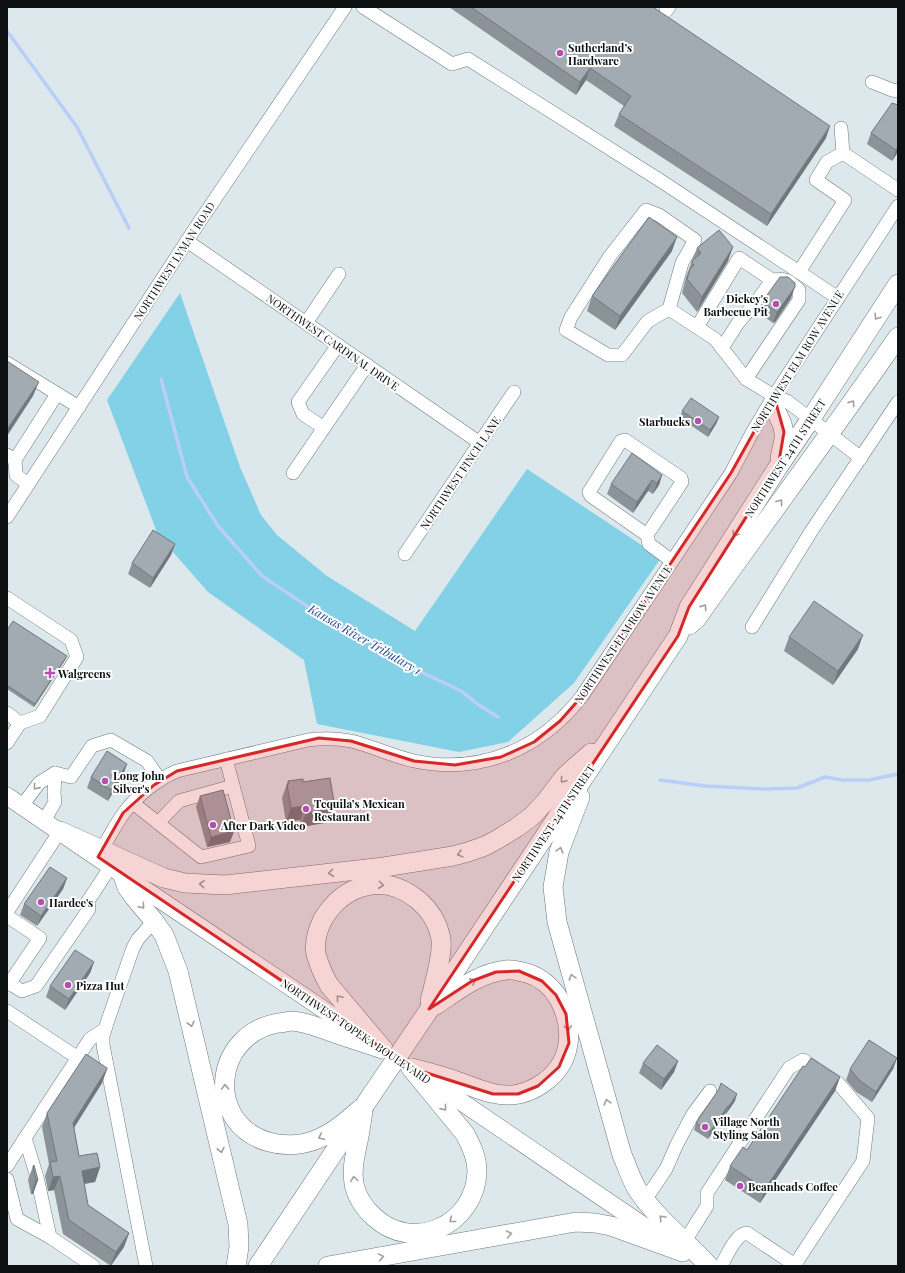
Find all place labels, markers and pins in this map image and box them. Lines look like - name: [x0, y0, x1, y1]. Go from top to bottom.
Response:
- place label: Sutherland’s Hardware: [568, 40, 632, 68]
- marker: Sutherland’s Hardware: [555, 48, 565, 58]
- place label: Dickey's Barbecue Pit: [703, 291, 768, 319]
- marker: Dickey's Barbecue Pit: [771, 299, 781, 309]
- place label: Starbucks: [639, 414, 690, 429]
- marker: Starbucks: [693, 416, 703, 426]
- place label: Walgreens: [57, 666, 111, 681]
- marker: Walgreens: [45, 668, 55, 678]
- place label: Long John Silver's: [113, 768, 165, 796]
- marker: Long John Silver's: [100, 776, 110, 786]
- place label: Tequila’s Mexican Restaurant: [314, 796, 405, 824]
- marker: Tequila’s Mexican Restaurant: [301, 804, 311, 814]
- place label: After Dark Video: [220, 818, 305, 833]
- marker: After Dark Video: [208, 820, 218, 830]
- place label: Hardee's: [49, 895, 93, 910]
- marker: Hardee's: [36, 897, 46, 907]
- place label: Pizza Hut: [76, 978, 124, 993]
- marker: Pizza Hut: [63, 980, 73, 990]
- place label: Village North Styling Salon: [712, 1114, 780, 1142]
- marker: Village North Styling Salon: [700, 1122, 710, 1132]
- place label: Beanheads Coffee: [748, 1179, 838, 1194]
- marker: Beanheads Coffee: [735, 1181, 745, 1191]

